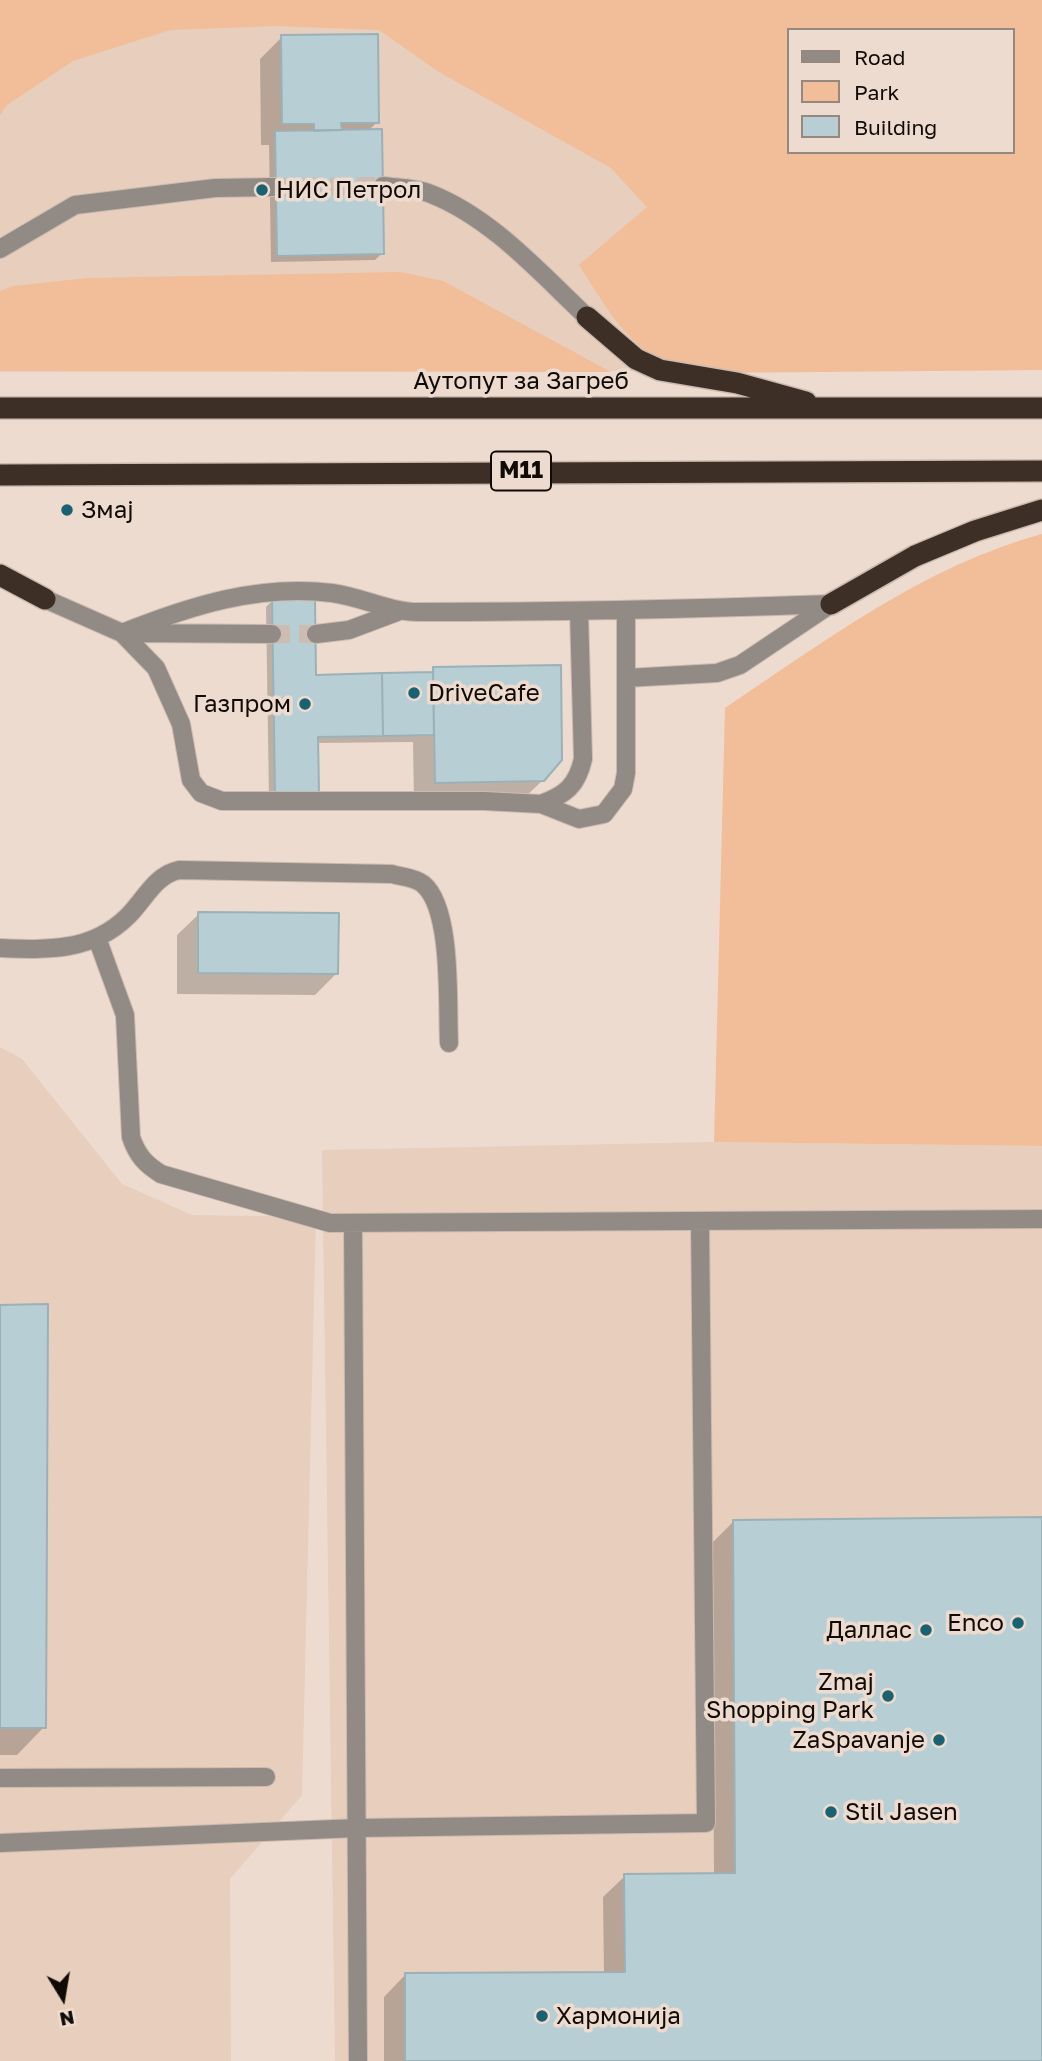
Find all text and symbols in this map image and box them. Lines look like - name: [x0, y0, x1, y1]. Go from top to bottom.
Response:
- legend: [786, 28, 1014, 154]
- text: Road: [854, 44, 905, 70]
- text: Park: [854, 79, 899, 105]
- text: Building: [854, 114, 937, 140]
- place label: НИС Петрол: [276, 176, 421, 204]
- marker: НИС Петрол: [254, 182, 270, 198]
- street label: Аутопут за Загреб: [413, 367, 629, 395]
- road number: M11: [491, 452, 551, 491]
- place label: Змај: [81, 496, 134, 524]
- marker: Змај: [59, 502, 75, 518]
- place label: DriveCafe: [428, 679, 540, 707]
- marker: DriveCafe: [406, 685, 422, 701]
- place label: Газпром: [193, 690, 291, 718]
- marker: Газпром: [297, 696, 313, 712]
- place label: Enco: [947, 1609, 1004, 1637]
- marker: Enco: [1010, 1615, 1026, 1631]
- place label: Даллас: [826, 1616, 912, 1644]
- marker: Даллас: [918, 1622, 934, 1638]
- place label: Zmaj Shopping Park: [706, 1668, 874, 1724]
- marker: Zmaj Shopping Park: [880, 1688, 896, 1704]
- place label: ZaSpavanje: [792, 1726, 925, 1754]
- marker: ZaSpavanje: [931, 1732, 947, 1748]
- place label: Stil Jasen: [845, 1798, 958, 1826]
- marker: Stil Jasen: [823, 1804, 839, 1820]
- north arrow: [28, 1963, 98, 2033]
- place label: Хармонија: [556, 2002, 681, 2030]
- text: N: [58, 2006, 76, 2032]
- marker: Хармонија: [534, 2008, 550, 2024]

